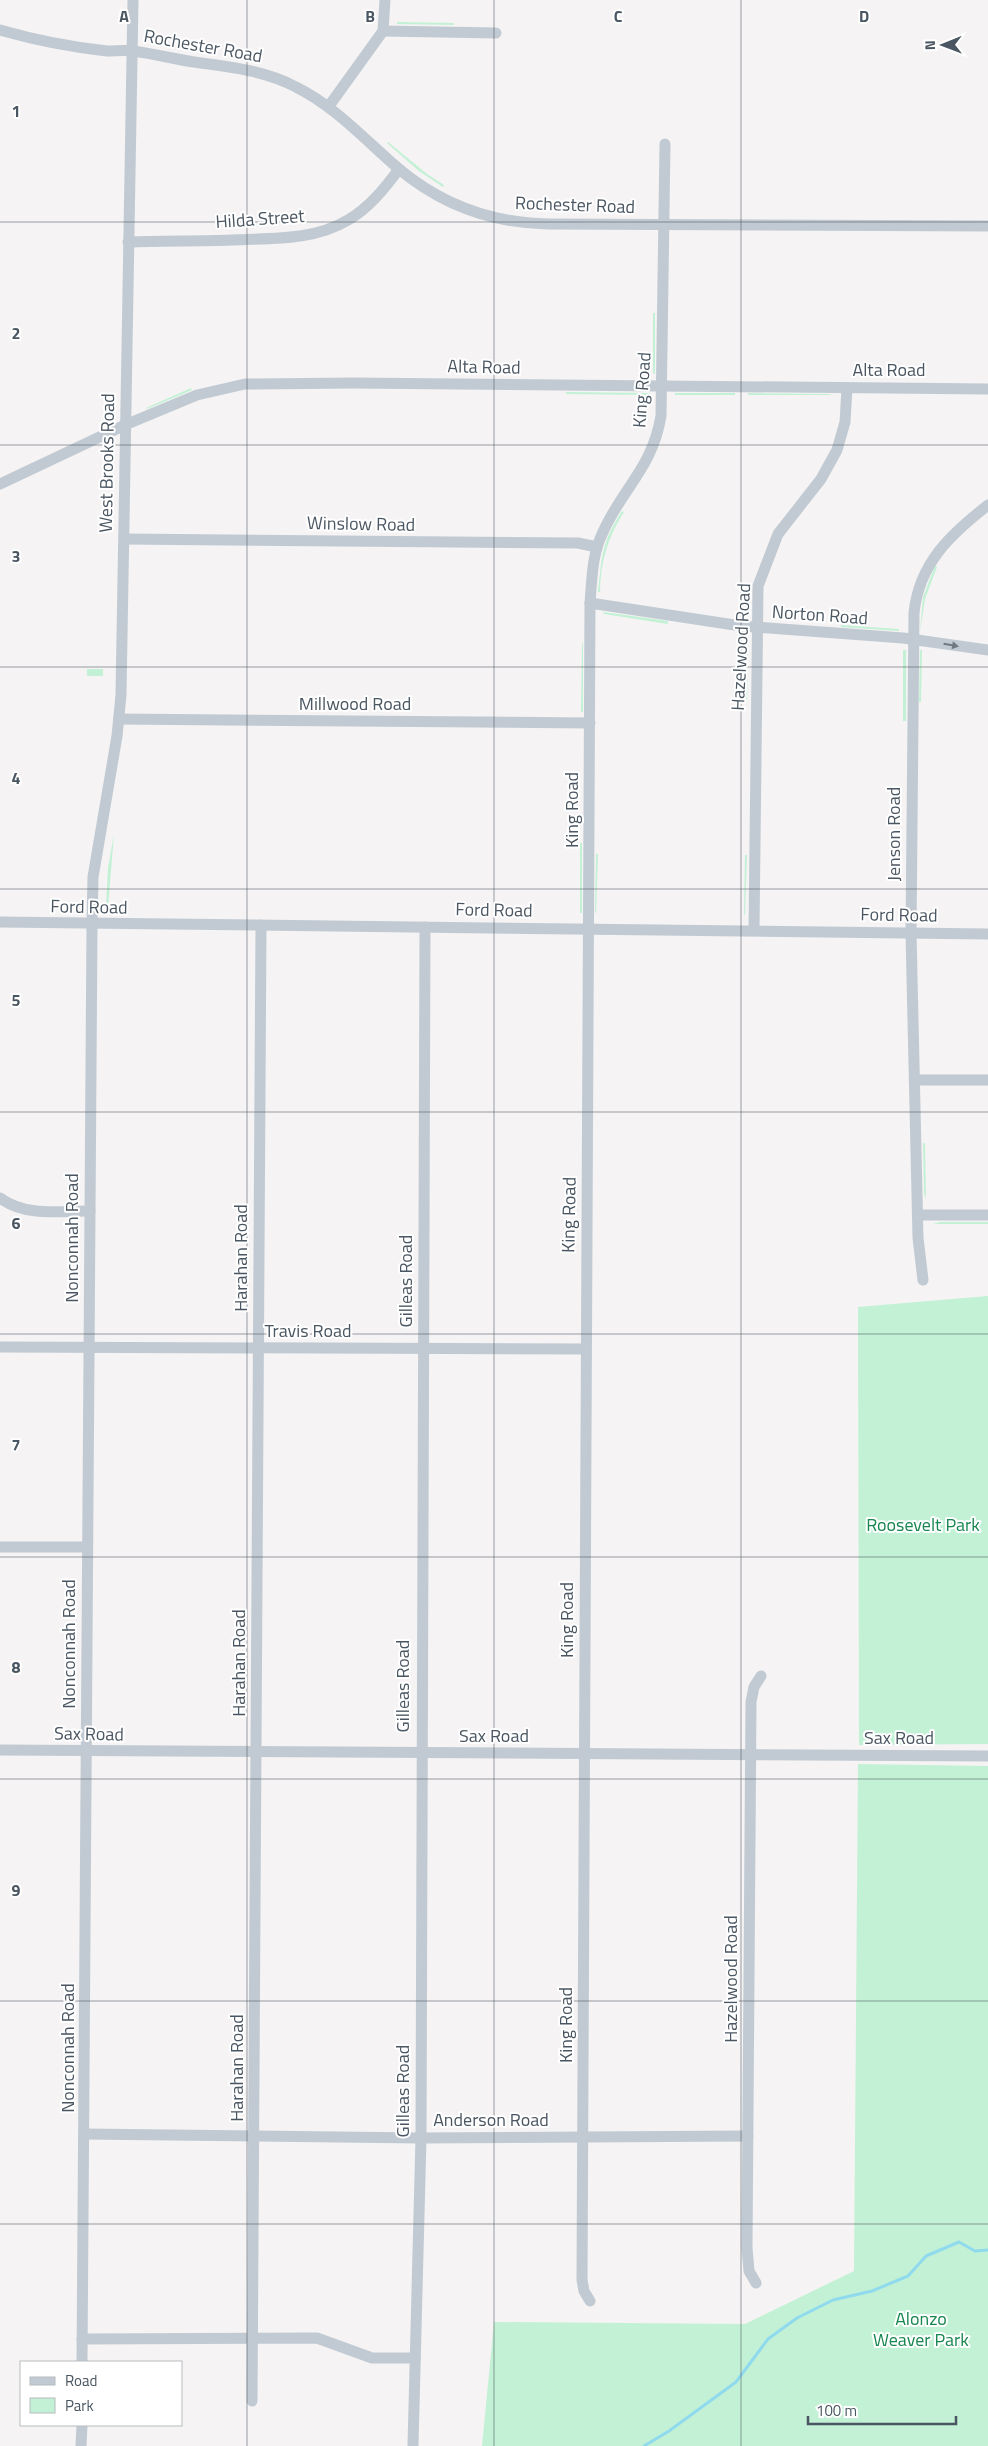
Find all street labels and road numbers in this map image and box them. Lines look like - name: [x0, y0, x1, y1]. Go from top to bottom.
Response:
- street label: Rochester Road: [142, 22, 265, 69]
- street label: Rochester Road: [515, 189, 635, 220]
- street label: Hilda Street: [215, 202, 306, 235]
- street label: King Road: [625, 351, 658, 429]
- street label: Alta Road: [447, 352, 521, 381]
- street label: Alta Road: [852, 356, 926, 383]
- street label: West Brooks Road: [92, 393, 121, 533]
- street label: Winslow Road: [307, 509, 415, 538]
- street label: Hazelwood Road: [724, 583, 757, 711]
- street label: Norton Road: [771, 598, 869, 631]
- street label: Millwood Road: [299, 690, 411, 717]
- street label: King Road: [558, 772, 585, 848]
- street label: Jenson Road: [880, 787, 907, 881]
- street label: Ford Road: [50, 892, 128, 921]
- street label: Ford Road: [455, 895, 533, 924]
- street label: Ford Road: [860, 900, 938, 929]
- street label: Nonconnah Road: [58, 1173, 85, 1303]
- street label: King Road: [554, 1177, 583, 1253]
- street label: Harahan Road: [227, 1204, 254, 1312]
- street label: Gilleas Road: [392, 1235, 419, 1327]
- street label: Travis Road: [265, 1317, 351, 1344]
- street label: Nonconnah Road: [55, 1579, 82, 1709]
- street label: King Road: [553, 1582, 580, 1658]
- street label: Harahan Road: [225, 1609, 252, 1717]
- street label: Gilleas Road: [389, 1640, 416, 1732]
- street label: Sax Road: [54, 1719, 124, 1748]
- street label: Sax Road: [459, 1722, 529, 1749]
- street label: Sax Road: [864, 1724, 934, 1751]
- street label: Hazelwood Road: [717, 1915, 744, 2043]
- street label: Nonconnah Road: [54, 1983, 81, 2113]
- street label: King Road: [552, 1987, 579, 2063]
- street label: Harahan Road: [223, 2014, 250, 2122]
- street label: Gilleas Road: [389, 2045, 416, 2137]
- street label: Anderson Road: [433, 2106, 549, 2133]

